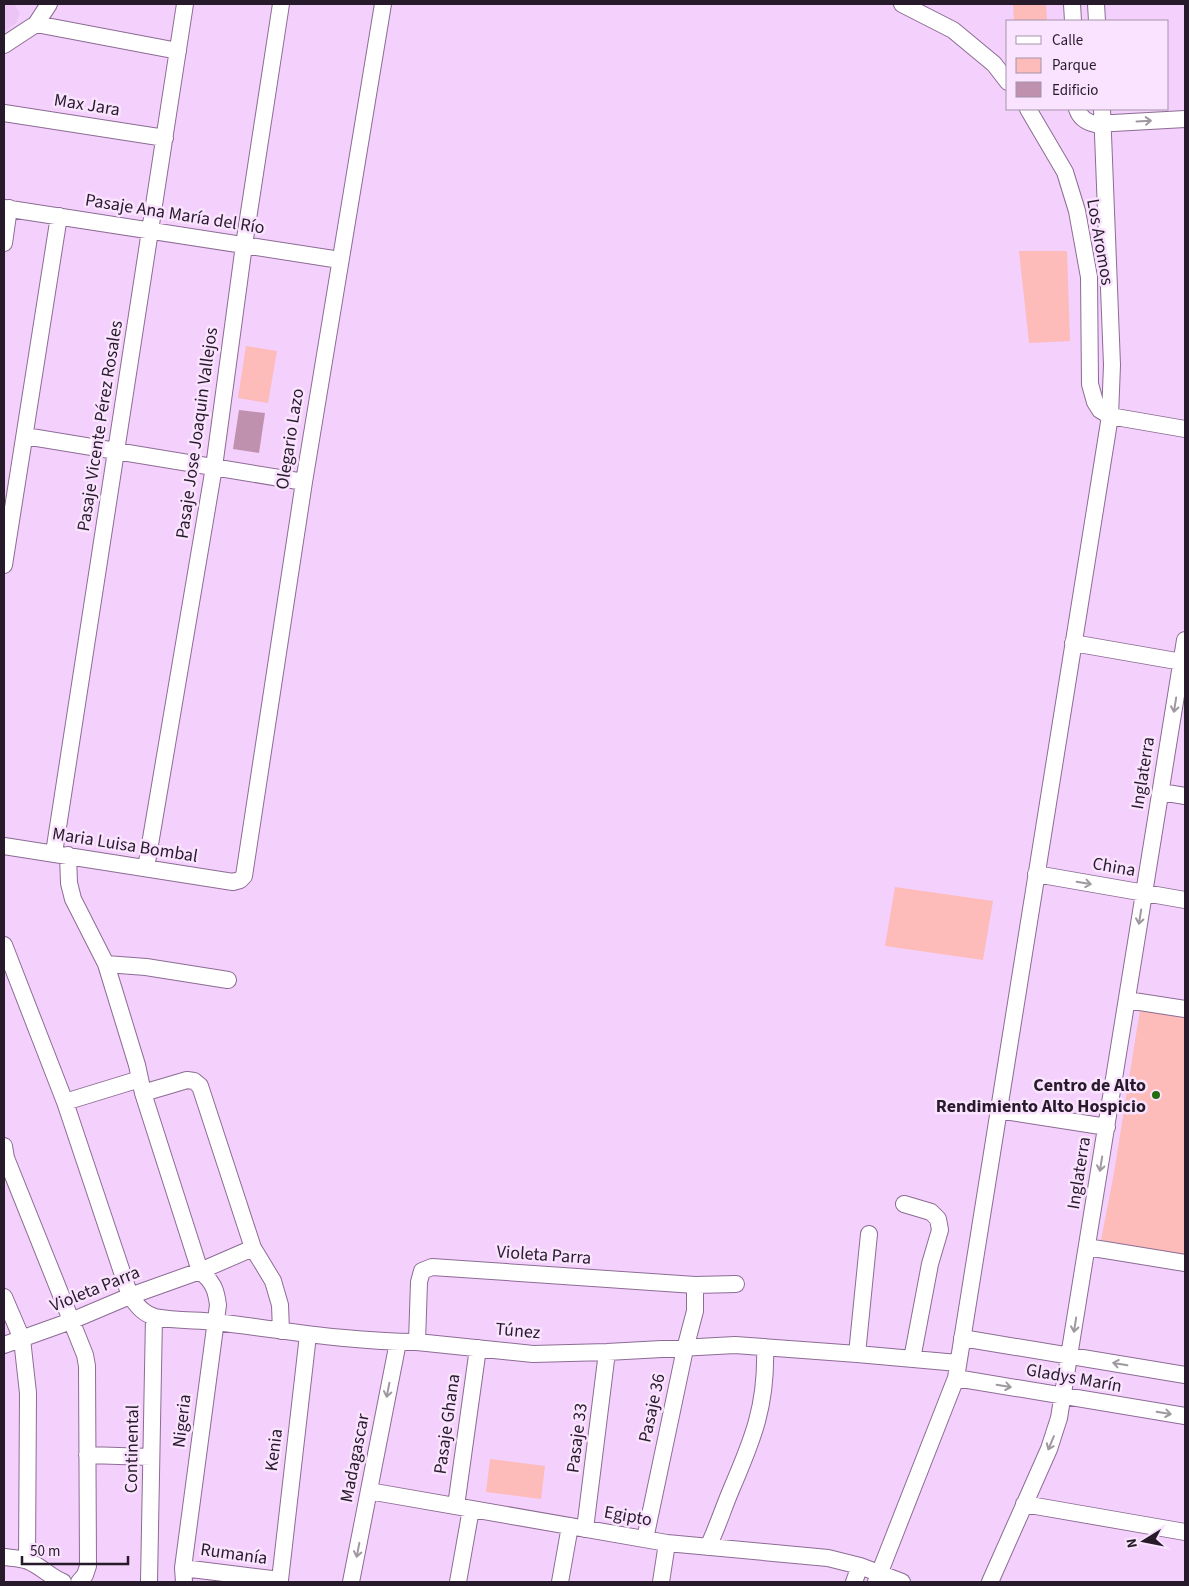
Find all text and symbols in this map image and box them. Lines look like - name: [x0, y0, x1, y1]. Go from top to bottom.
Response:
- legend: [1006, 20, 1169, 110]
- text: Calle: [1052, 30, 1083, 51]
- text: Parque: [1052, 55, 1096, 76]
- text: Edificio: [1052, 80, 1099, 101]
- street label: Max Jara: [52, 87, 122, 123]
- one-way arrow: [1136, 117, 1152, 126]
- street label: Pasaje Ana María del Río: [83, 187, 267, 241]
- street label: Los Aromos: [1080, 197, 1120, 287]
- street label: Pasaje Vicente Pérez Rosales: [71, 319, 129, 533]
- street label: Pasaje Jose Joaquin Vallejos: [170, 326, 224, 540]
- street label: Olegario Lazo: [270, 387, 310, 491]
- one-way arrow: [1169, 697, 1179, 713]
- street label: Inglaterra: [1125, 735, 1161, 811]
- street label: Maria Luisa Bombal: [50, 821, 200, 869]
- street label: China: [1090, 851, 1138, 883]
- one-way arrow: [1075, 878, 1091, 888]
- one-way arrow: [1135, 909, 1145, 925]
- place label: Centro de Alto Rendimiento Alto Hospicio: [936, 1073, 1146, 1119]
- marker: Centro de Alto Rendimiento Alto Hospicio: [1150, 1089, 1162, 1101]
- street label: Inglaterra: [1061, 1135, 1097, 1211]
- one-way arrow: [1095, 1156, 1105, 1172]
- street label: Violeta Parra: [496, 1239, 592, 1271]
- street label: Violeta Parra: [46, 1260, 144, 1318]
- one-way arrow: [1069, 1316, 1079, 1332]
- street label: Túnez: [494, 1317, 542, 1345]
- street label: Gladys Marín: [1024, 1357, 1124, 1399]
- one-way arrow: [1112, 1359, 1128, 1369]
- street label: Pasaje 36: [632, 1371, 672, 1445]
- street label: Pasaje Ghana: [428, 1372, 466, 1476]
- one-way arrow: [383, 1382, 393, 1398]
- one-way arrow: [995, 1382, 1011, 1392]
- street label: Nigeria: [166, 1393, 198, 1449]
- street label: Pasaje 33: [560, 1402, 594, 1474]
- street label: Continental: [119, 1405, 145, 1493]
- one-way arrow: [1156, 1408, 1172, 1418]
- street label: Madagascar: [334, 1411, 376, 1505]
- street label: Kenia: [259, 1427, 289, 1473]
- one-way arrow: [1046, 1435, 1055, 1450]
- street label: Egipto: [602, 1499, 654, 1533]
- north arrow: [1119, 1516, 1169, 1566]
- scale bar: [22, 1534, 129, 1566]
- street label: Rumanía: [199, 1537, 269, 1571]
- text: N: [1122, 1537, 1143, 1549]
- text: 50 m: [30, 1541, 60, 1562]
- one-way arrow: [352, 1541, 362, 1557]

